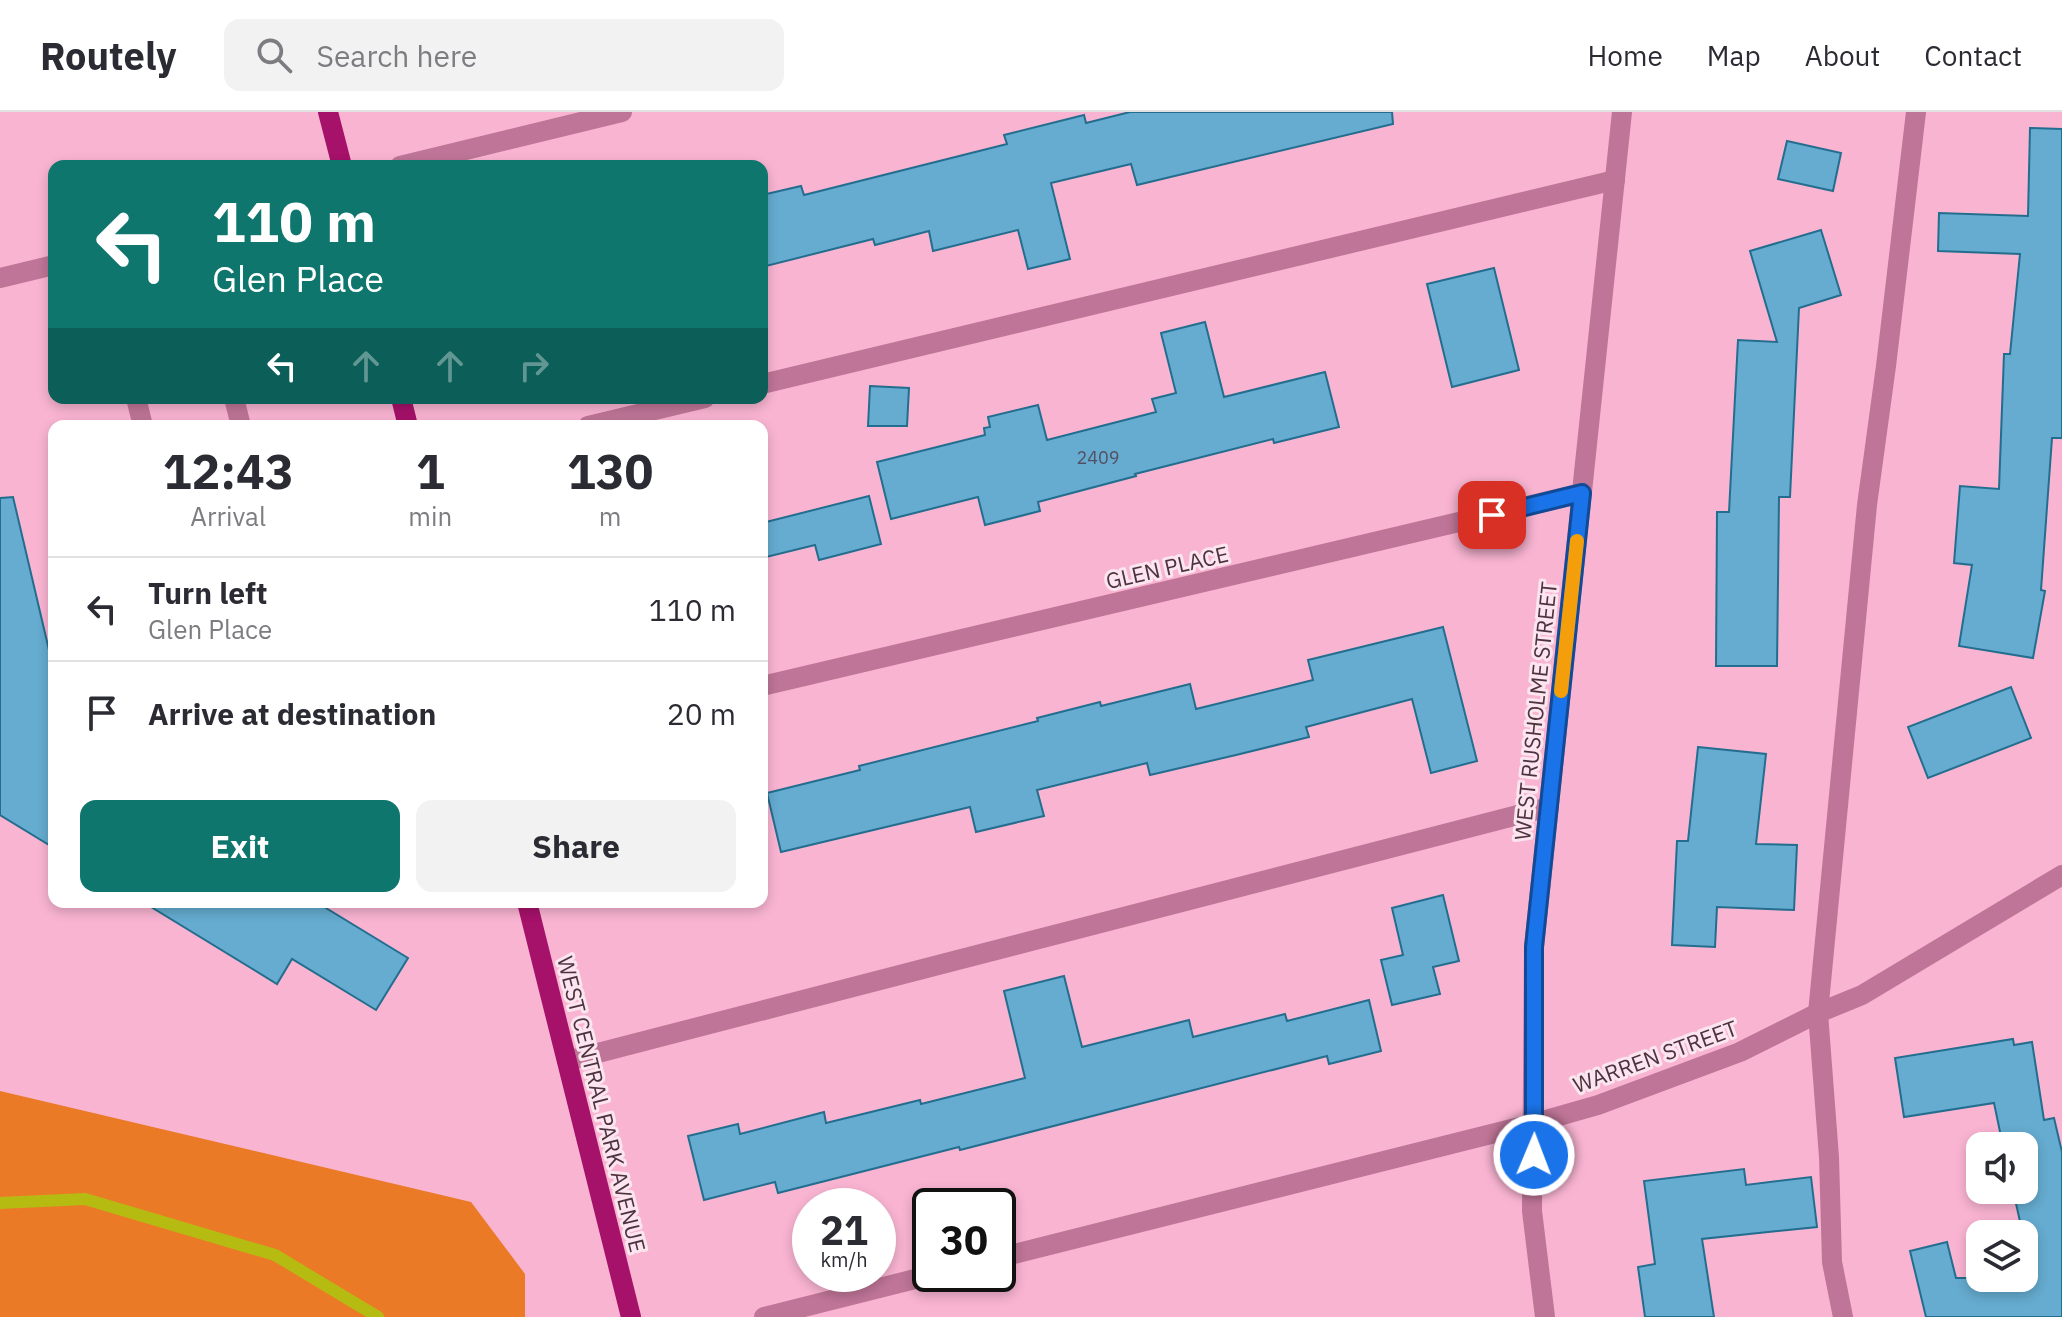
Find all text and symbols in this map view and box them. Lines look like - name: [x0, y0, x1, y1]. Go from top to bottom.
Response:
- search box: [224, 19, 784, 91]
- text: Routely: [40, 31, 176, 80]
- icon: search: [252, 33, 296, 77]
- text: Search here: [316, 36, 477, 75]
- text: Home: [1587, 37, 1663, 74]
- text: Map: [1707, 37, 1761, 74]
- text: About: [1805, 37, 1880, 74]
- text: Contact: [1924, 37, 2022, 74]
- text: 110 m: [212, 185, 376, 257]
- icon: left: [80, 192, 184, 296]
- text: Glen Place: [212, 255, 384, 302]
- icon: left: [260, 344, 304, 388]
- icon: ahead: [344, 344, 388, 388]
- icon: ahead: [428, 344, 472, 388]
- icon: right: [512, 344, 556, 388]
- text: 12:43: [163, 440, 294, 502]
- text: 1: [416, 440, 445, 502]
- text: 130: [567, 440, 653, 502]
- house number: 2409: [1076, 446, 1120, 469]
- pin: [1458, 481, 1526, 549]
- icon: arrive: [1470, 493, 1514, 537]
- text: Arrival: [190, 499, 266, 533]
- text: min: [408, 499, 452, 533]
- text: m: [599, 499, 621, 533]
- street label: GLEN PLACE: [1103, 539, 1231, 595]
- text: Turn left: [148, 573, 267, 612]
- street label: WEST RUSHOLME STREET: [1507, 580, 1563, 842]
- icon: left: [80, 587, 124, 631]
- text: 110 m: [649, 590, 736, 629]
- text: Glen Place: [148, 612, 272, 646]
- icon: arrive: [80, 691, 124, 735]
- text: Arrive at destination: [148, 694, 436, 733]
- text: 20 m: [667, 694, 736, 733]
- button: Exit: [80, 800, 400, 892]
- button: Share: [416, 800, 736, 892]
- street label: WEST CENTRAL PARK AVENUE: [551, 953, 653, 1255]
- street label: WARREN STREET: [1569, 1013, 1742, 1099]
- position arrow: [1492, 1113, 1576, 1197]
- map controls: [1966, 1132, 2038, 1292]
- button: sound: [1966, 1132, 2038, 1204]
- speed limit sign: 30: [912, 1188, 1016, 1292]
- text: 21: [820, 1204, 868, 1256]
- button: layers: [1966, 1220, 2038, 1292]
- text: km/h: [820, 1246, 868, 1273]

